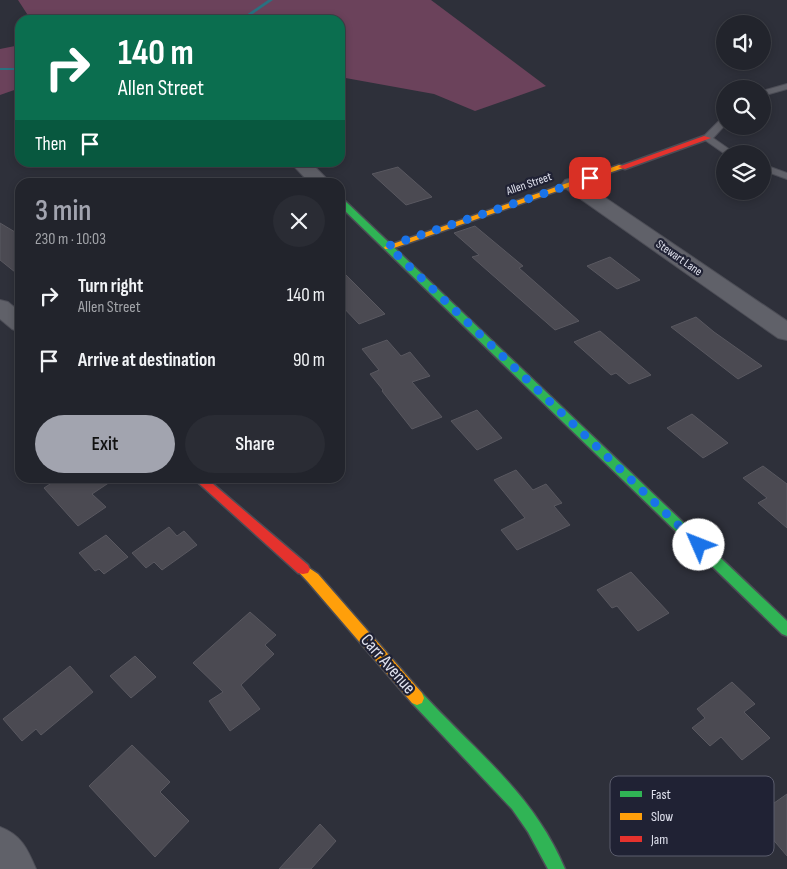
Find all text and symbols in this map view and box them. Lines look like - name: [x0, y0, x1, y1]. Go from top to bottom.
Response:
- map controls: [716, 15, 771, 200]
- button: sound: [716, 15, 771, 70]
- text: 140 m: [118, 32, 194, 75]
- icon: right: [35, 35, 100, 100]
- text: Allen Street: [118, 75, 204, 102]
- button: search: [716, 80, 771, 135]
- icon: arrive: [76, 130, 104, 158]
- text: Then: [35, 133, 66, 156]
- button: layers: [716, 145, 771, 200]
- pin: [569, 157, 611, 199]
- icon: arrive: [576, 164, 604, 192]
- street label: Allen Street: [503, 169, 554, 199]
- text: 3 min: [35, 193, 91, 229]
- button: close: [273, 195, 325, 247]
- text: 230 m · 10:03: [35, 230, 106, 249]
- street label: Stewart Lane: [653, 237, 705, 279]
- text: Turn right: [78, 275, 143, 298]
- icon: right: [35, 282, 63, 310]
- text: 140 m: [287, 284, 325, 307]
- text: Allen Street: [78, 298, 141, 317]
- icon: arrive: [35, 347, 63, 375]
- text: Arrive at destination: [78, 349, 216, 372]
- text: 90 m: [293, 349, 325, 372]
- button: Exit: [35, 415, 175, 473]
- button: Share: [185, 415, 325, 473]
- position arrow: [672, 518, 724, 570]
- street label: Carr Avenue: [356, 630, 420, 698]
- legend: [610, 776, 774, 856]
- text: Fast: [651, 786, 671, 803]
- text: Slow: [651, 808, 673, 825]
- text: Jam: [650, 831, 668, 848]

